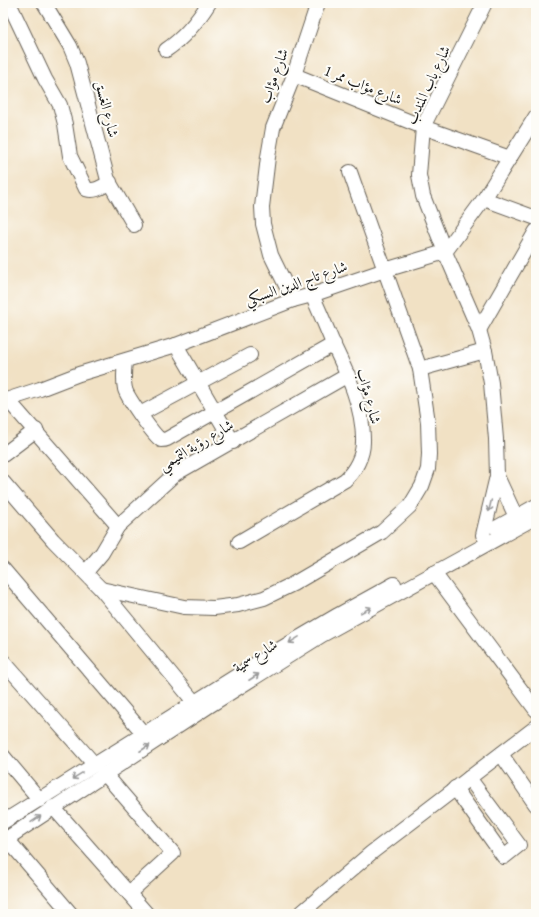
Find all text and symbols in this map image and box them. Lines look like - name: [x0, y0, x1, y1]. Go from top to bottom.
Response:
- street label: شارع باب المندب: [401, 42, 458, 129]
- street label: شارع مؤاب: [255, 46, 296, 107]
- street label: شارع مؤاب ممر 1: [320, 60, 405, 112]
- street label: شارع الغسق: [87, 78, 124, 140]
- street label: شارع تاج الدين السبكي: [242, 256, 351, 314]
- street label: شارع مؤاب: [349, 366, 386, 427]
- street label: شارع رؤبة التميمي: [155, 415, 239, 479]
- one-way arrow: [486, 499, 493, 512]
- one-way arrow: [360, 606, 372, 614]
- street label: شارع سمية: [229, 635, 283, 680]
- one-way arrow: [288, 637, 300, 645]
- one-way arrow: [248, 673, 259, 681]
- one-way arrow: [139, 743, 151, 751]
- one-way arrow: [71, 773, 83, 781]
- one-way arrow: [31, 815, 42, 823]

